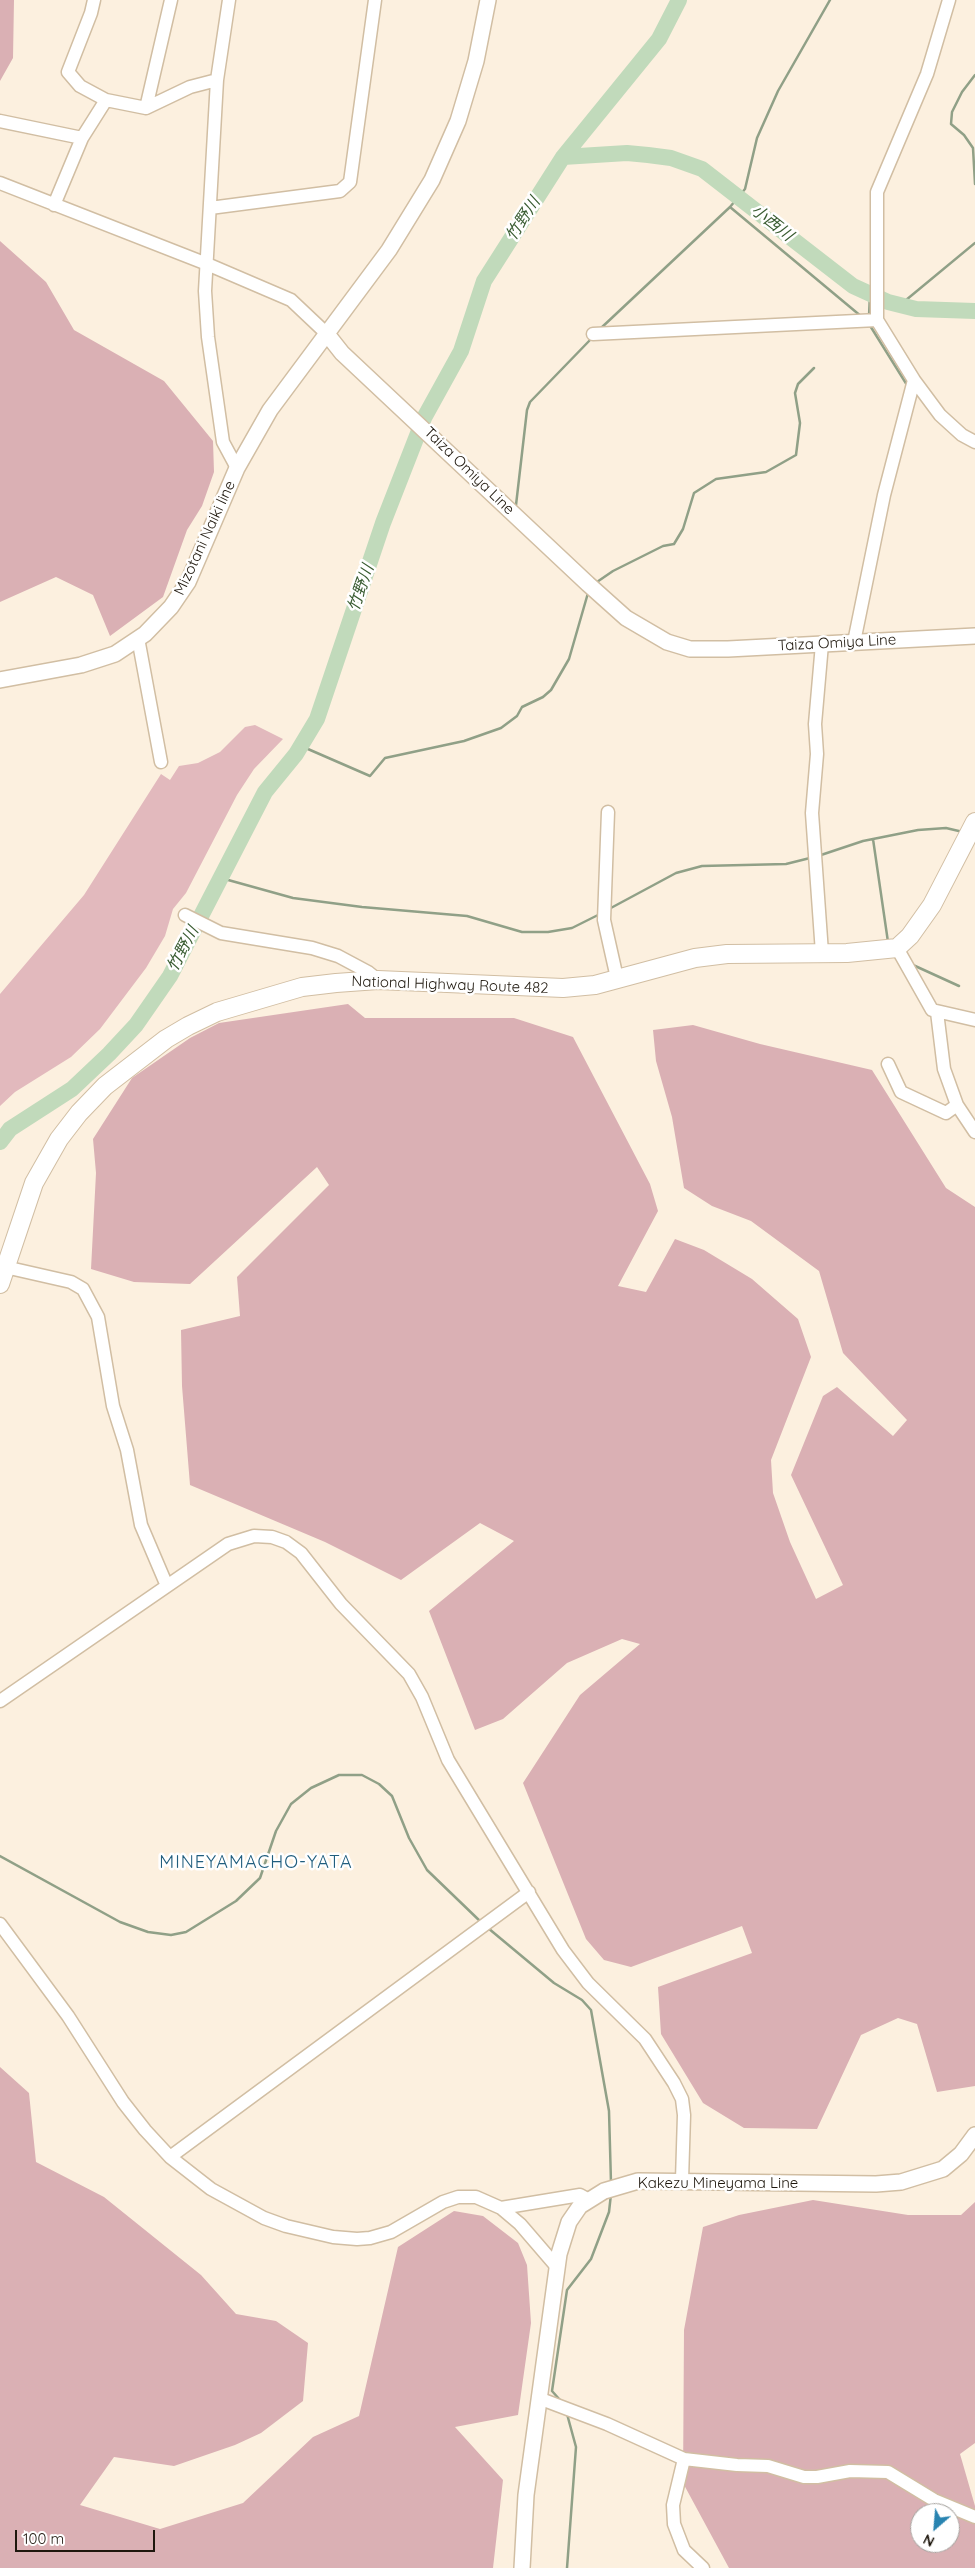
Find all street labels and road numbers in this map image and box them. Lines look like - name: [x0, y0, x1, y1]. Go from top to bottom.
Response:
- street label: Taiza Omiya Line: [420, 423, 518, 519]
- street label: Mizotani Naiki line: [171, 478, 239, 598]
- street label: Taiza Omiya Line: [777, 631, 897, 655]
- street label: National Highway Route 482: [351, 973, 549, 997]
- street label: Kakezu Mineyama Line: [638, 2174, 798, 2192]

